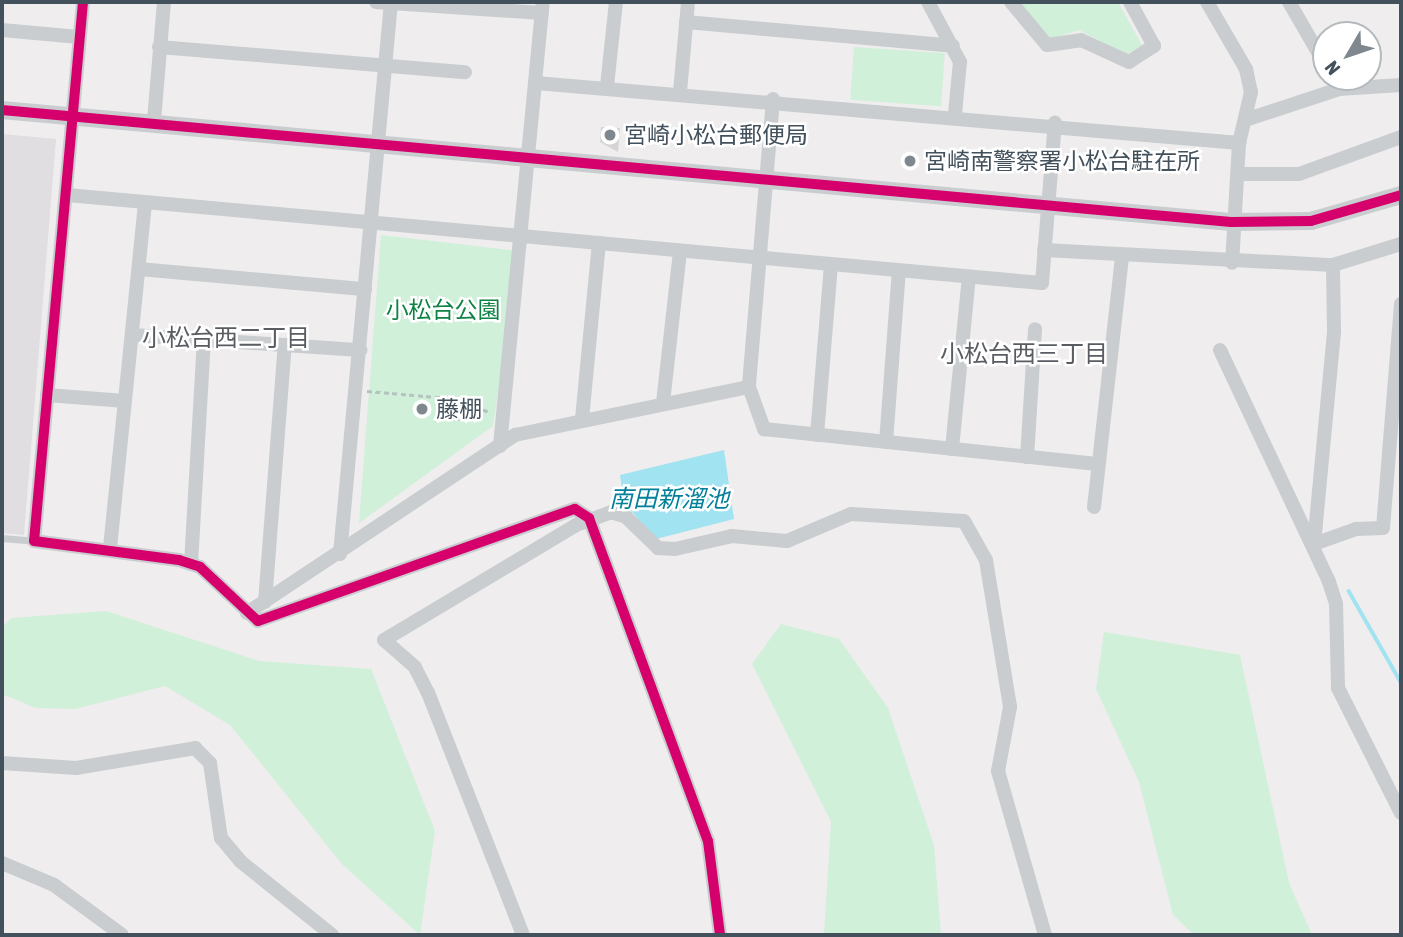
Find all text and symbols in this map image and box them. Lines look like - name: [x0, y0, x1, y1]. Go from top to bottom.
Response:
- north arrow: [1312, 21, 1382, 91]
- text: N: [1320, 57, 1344, 79]
- place label: 宮崎小松台郵便局: [624, 121, 808, 149]
- marker: 宮崎小松台郵便局: [602, 127, 618, 143]
- place label: 宮崎南警察署小松台駐在所: [924, 147, 1200, 175]
- marker: 宮崎南警察署小松台駐在所: [902, 153, 918, 169]
- park label: 小松台公園: [386, 296, 500, 324]
- district label: 小松台西二丁目: [142, 324, 310, 352]
- district label: 小松台西三丁目: [940, 340, 1108, 368]
- place label: 藤棚: [436, 395, 482, 423]
- marker: 藤棚: [414, 401, 430, 417]
- water label: 南田新溜池: [609, 485, 729, 513]

